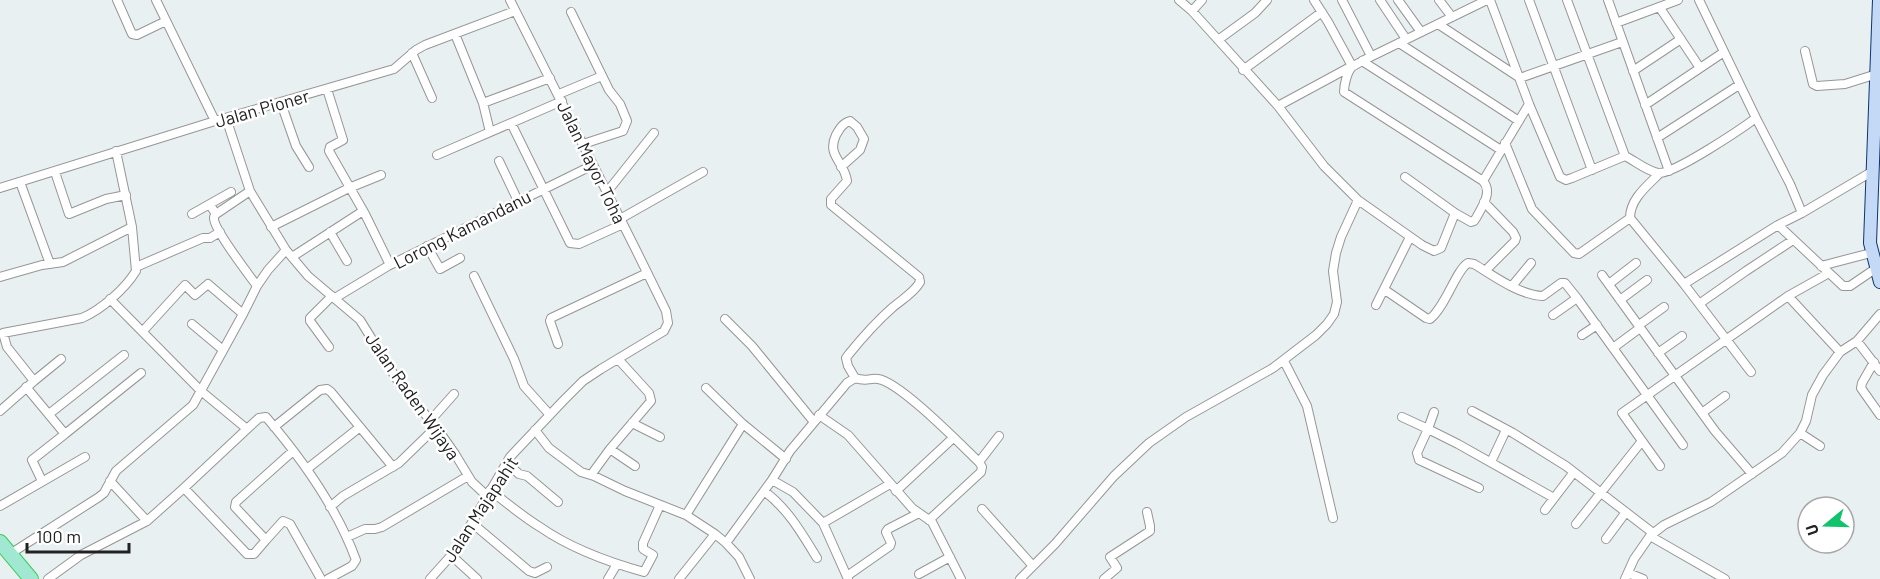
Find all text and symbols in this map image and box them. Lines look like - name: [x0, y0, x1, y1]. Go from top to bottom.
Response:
- street label: Jalan Pioner: [212, 84, 312, 132]
- street label: Jalan Mayor Toha: [553, 97, 631, 227]
- street label: Lorong Kamandanu: [390, 185, 534, 273]
- street label: Jalan Raden Wijaya: [361, 328, 465, 464]
- street label: Jalan Majapahit: [438, 452, 522, 566]
- north arrow: [1796, 495, 1856, 555]
- scale bar: [27, 516, 129, 554]
- text: U: [1801, 522, 1822, 538]
- text: 100 m: [36, 525, 81, 547]

